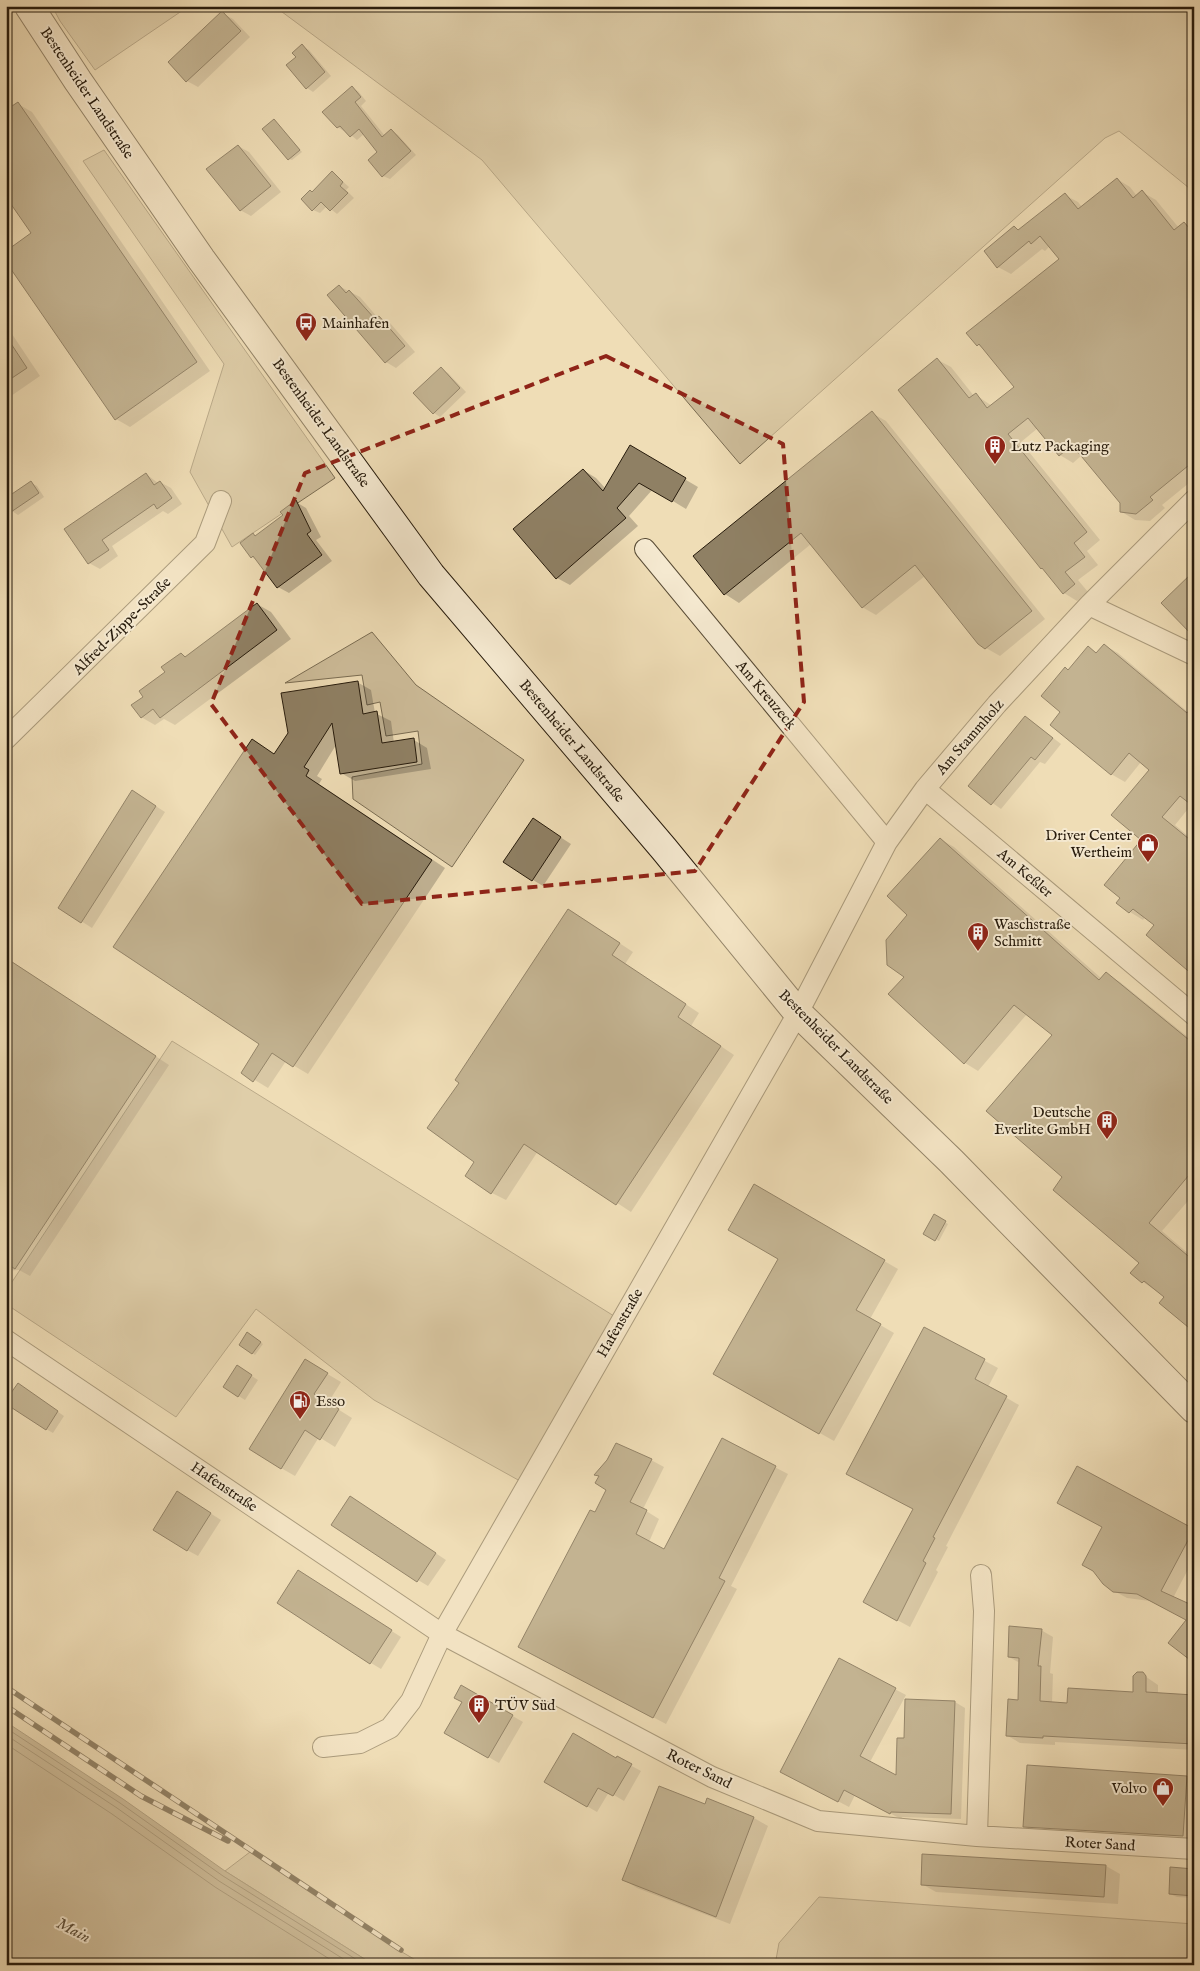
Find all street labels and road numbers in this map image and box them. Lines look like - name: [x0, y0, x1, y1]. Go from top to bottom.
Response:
- street label: Bestenheider Landstraße: [36, 24, 138, 163]
- street label: Bestenheider Landstraße: [268, 355, 374, 491]
- street label: Alfred-Zippe-Straße: [68, 573, 175, 680]
- street label: Am Kreuzeck: [731, 656, 801, 734]
- street label: Bestenheider Landstraße: [515, 676, 629, 806]
- street label: Am Stammholz: [931, 695, 1008, 780]
- street label: Am Keßler: [993, 844, 1057, 902]
- street label: Bestenheider Landstraße: [775, 986, 897, 1108]
- street label: Hafenstraße: [593, 1285, 647, 1361]
- street label: Hafenstraße: [187, 1458, 261, 1516]
- street label: Roter Sand: [663, 1745, 736, 1793]
- street label: Roter Sand: [1064, 1833, 1137, 1855]

